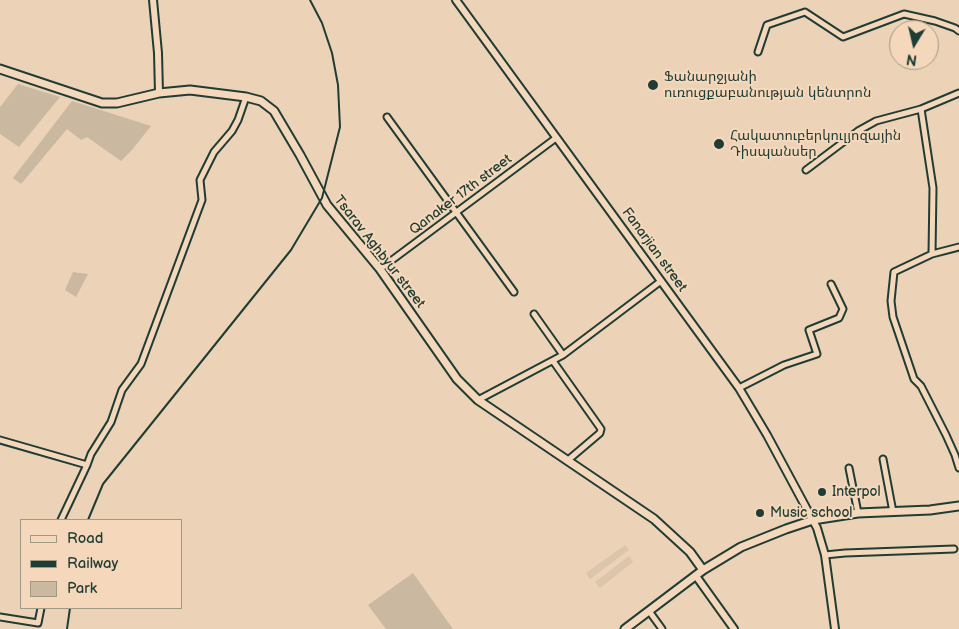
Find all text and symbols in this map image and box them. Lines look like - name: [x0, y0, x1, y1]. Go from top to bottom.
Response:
- north arrow: [889, 20, 939, 70]
- text: N: [905, 50, 918, 69]
- place label: Ֆանարջյանի ուռուցքաբանության կենտրոն: [664, 69, 871, 102]
- marker: Ֆանարջյանի ուռուցքաբանության կենտրոն: [646, 78, 660, 92]
- place label: Հակատուբերկուլյոզային Դիսպանսեր: [730, 128, 901, 160]
- marker: Հակատուբերկուլյոզային Դիսպանսեր: [712, 137, 726, 151]
- street label: Qanaker 17th street: [407, 151, 515, 239]
- street label: Tsarav Aghbyur street: [330, 192, 428, 312]
- street label: Fanarjian street: [618, 205, 690, 295]
- place label: Interpol: [832, 484, 881, 500]
- marker: Interpol: [816, 486, 828, 498]
- place label: Music school: [770, 505, 852, 521]
- marker: Music school: [754, 507, 766, 519]
- legend: [20, 519, 182, 609]
- text: Road: [67, 529, 103, 548]
- text: Railway: [67, 554, 118, 573]
- text: Park: [67, 579, 97, 598]

